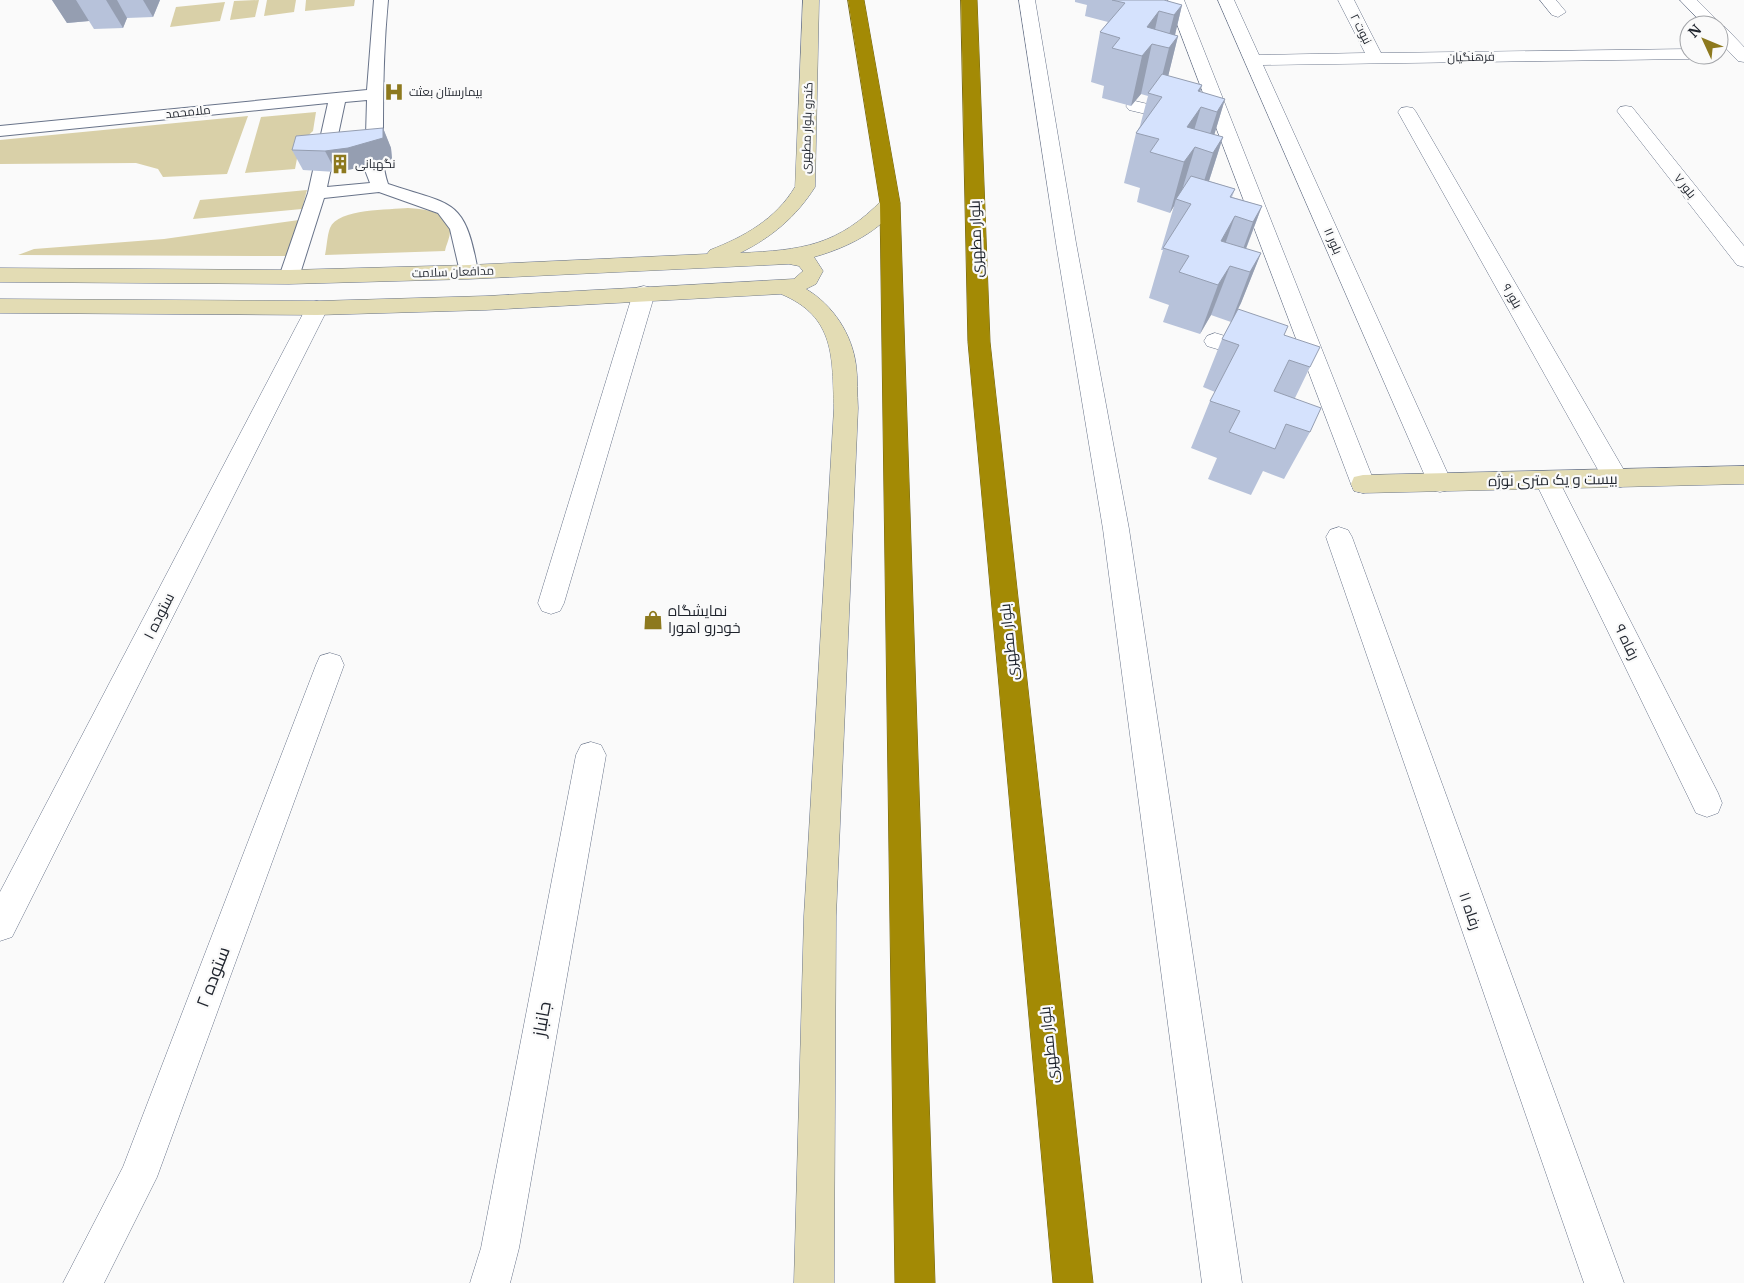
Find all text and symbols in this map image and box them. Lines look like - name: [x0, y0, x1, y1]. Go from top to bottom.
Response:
- street label: نبوت ۲: [1347, 11, 1375, 47]
- north arrow: [1679, 15, 1729, 65]
- text: N: [1684, 21, 1705, 41]
- street label: فرهنگیان: [1447, 49, 1495, 64]
- hospital icon: بیمارستان بعثت: [383, 81, 405, 103]
- street label: کندرو بلوار مطهری: [797, 82, 816, 174]
- place label: بیمارستان بعثت: [409, 84, 483, 99]
- street label: ملامحمد: [165, 102, 211, 121]
- building icon: نگهبانی: [329, 153, 351, 175]
- place label: نگهبانی: [355, 156, 396, 171]
- street label: بلور ۷: [1671, 170, 1700, 201]
- street label: بلوار مطهری: [965, 200, 987, 278]
- street label: بلور ۱۱: [1321, 225, 1346, 256]
- street label: مدافعان سلامت: [412, 263, 494, 280]
- street label: بلور ۹: [1499, 281, 1525, 311]
- street label: بیست و یک متری نوژه: [1488, 469, 1618, 491]
- street label: ستوده ۱: [139, 589, 178, 642]
- place label: نمایشگاه خودرو اهورا: [668, 601, 741, 637]
- street label: بلوار مطهری: [995, 602, 1023, 682]
- shop icon: نمایشگاه خودرو اهورا: [642, 609, 664, 631]
- street label: رفاه ۹: [1611, 621, 1644, 663]
- street label: رفاه ۱۱: [1455, 889, 1486, 932]
- street label: ستوده ۲: [190, 943, 235, 1011]
- street label: جانباز: [527, 999, 556, 1039]
- street label: بلوار مطهری: [1035, 1005, 1063, 1085]

